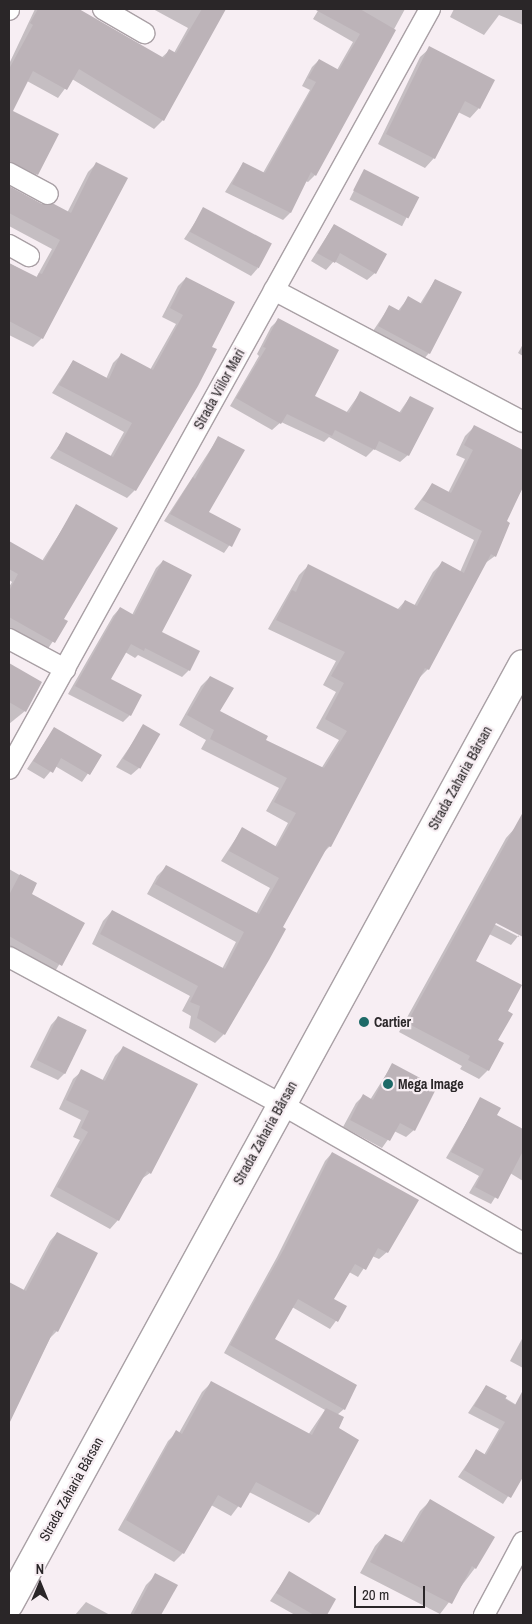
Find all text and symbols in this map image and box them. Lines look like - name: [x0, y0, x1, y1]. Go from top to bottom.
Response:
- street label: Strada Viilor Mari: [190, 346, 248, 432]
- street label: Strada Zaharia Bârsan: [424, 723, 496, 833]
- place label: Cartier: [374, 1014, 411, 1030]
- marker: Cartier: [358, 1016, 370, 1028]
- place label: Mega Image: [398, 1076, 464, 1092]
- street label: Strada Zaharia Bârsan: [229, 1078, 301, 1188]
- marker: Mega Image: [382, 1078, 394, 1090]
- street label: Strada Zaharia Bârsan: [35, 1434, 107, 1544]
- north arrow: [15, 1559, 65, 1609]
- text: N: [36, 1560, 44, 1578]
- scale bar: [357, 1576, 428, 1608]
- text: 20 m: [362, 1584, 389, 1605]

